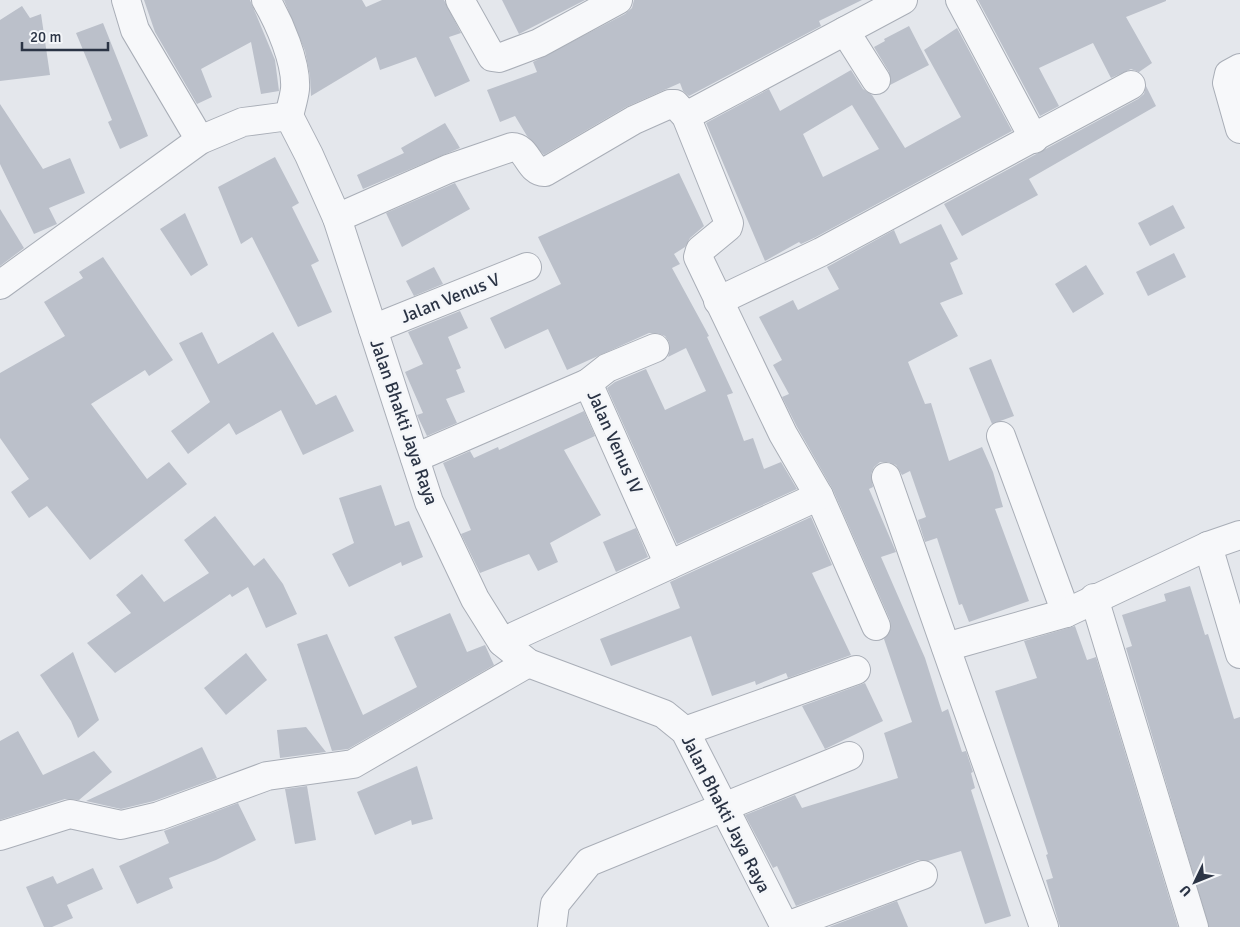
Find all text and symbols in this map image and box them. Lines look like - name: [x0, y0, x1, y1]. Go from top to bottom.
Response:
- scale bar: [22, 20, 109, 52]
- text: 20 m: [30, 28, 61, 46]
- street label: Jalan Venus V: [397, 268, 504, 328]
- street label: Jalan Bhakti Jaya Raya: [365, 336, 443, 508]
- street label: Jalan Venus IV: [582, 387, 648, 498]
- street label: Jalan Bhakti Jaya Raya: [677, 732, 775, 896]
- north arrow: [1170, 857, 1220, 907]
- text: U: [1176, 881, 1195, 900]

